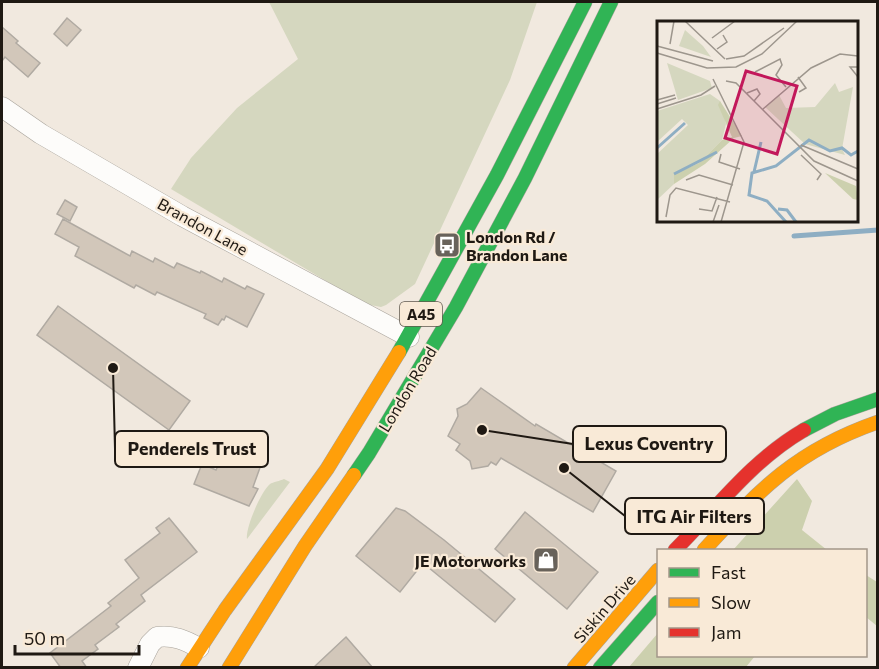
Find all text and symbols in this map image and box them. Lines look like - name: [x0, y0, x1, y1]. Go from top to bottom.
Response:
- inset map: [657, 21, 858, 222]
- street label: Brandon Lane: [155, 193, 251, 259]
- place label: London Rd / Brandon Lane: [466, 227, 567, 264]
- bus stop icon: London Rd / Brandon Lane: [432, 230, 462, 260]
- road number: A45: [400, 302, 442, 326]
- street label: London Road: [374, 343, 440, 435]
- callout: Lexus Coventry: [573, 426, 726, 462]
- callout: Penderels Trust: [115, 431, 268, 467]
- text: Lexus Coventry: [584, 432, 714, 454]
- text: Penderels Trust: [128, 437, 257, 459]
- callout: ITG Air Filters: [625, 498, 764, 534]
- text: ITG Air Filters: [636, 505, 752, 527]
- shop icon: JE Motorworks: [531, 545, 561, 575]
- legend: [657, 549, 867, 657]
- place label: JE Motorworks: [415, 551, 526, 570]
- text: Fast: [711, 561, 746, 583]
- street label: Siskin Drive: [569, 570, 639, 646]
- text: Slow: [711, 591, 751, 613]
- scale bar: [15, 618, 140, 656]
- text: Jam: [711, 621, 741, 643]
- text: 50 m: [24, 627, 65, 649]

